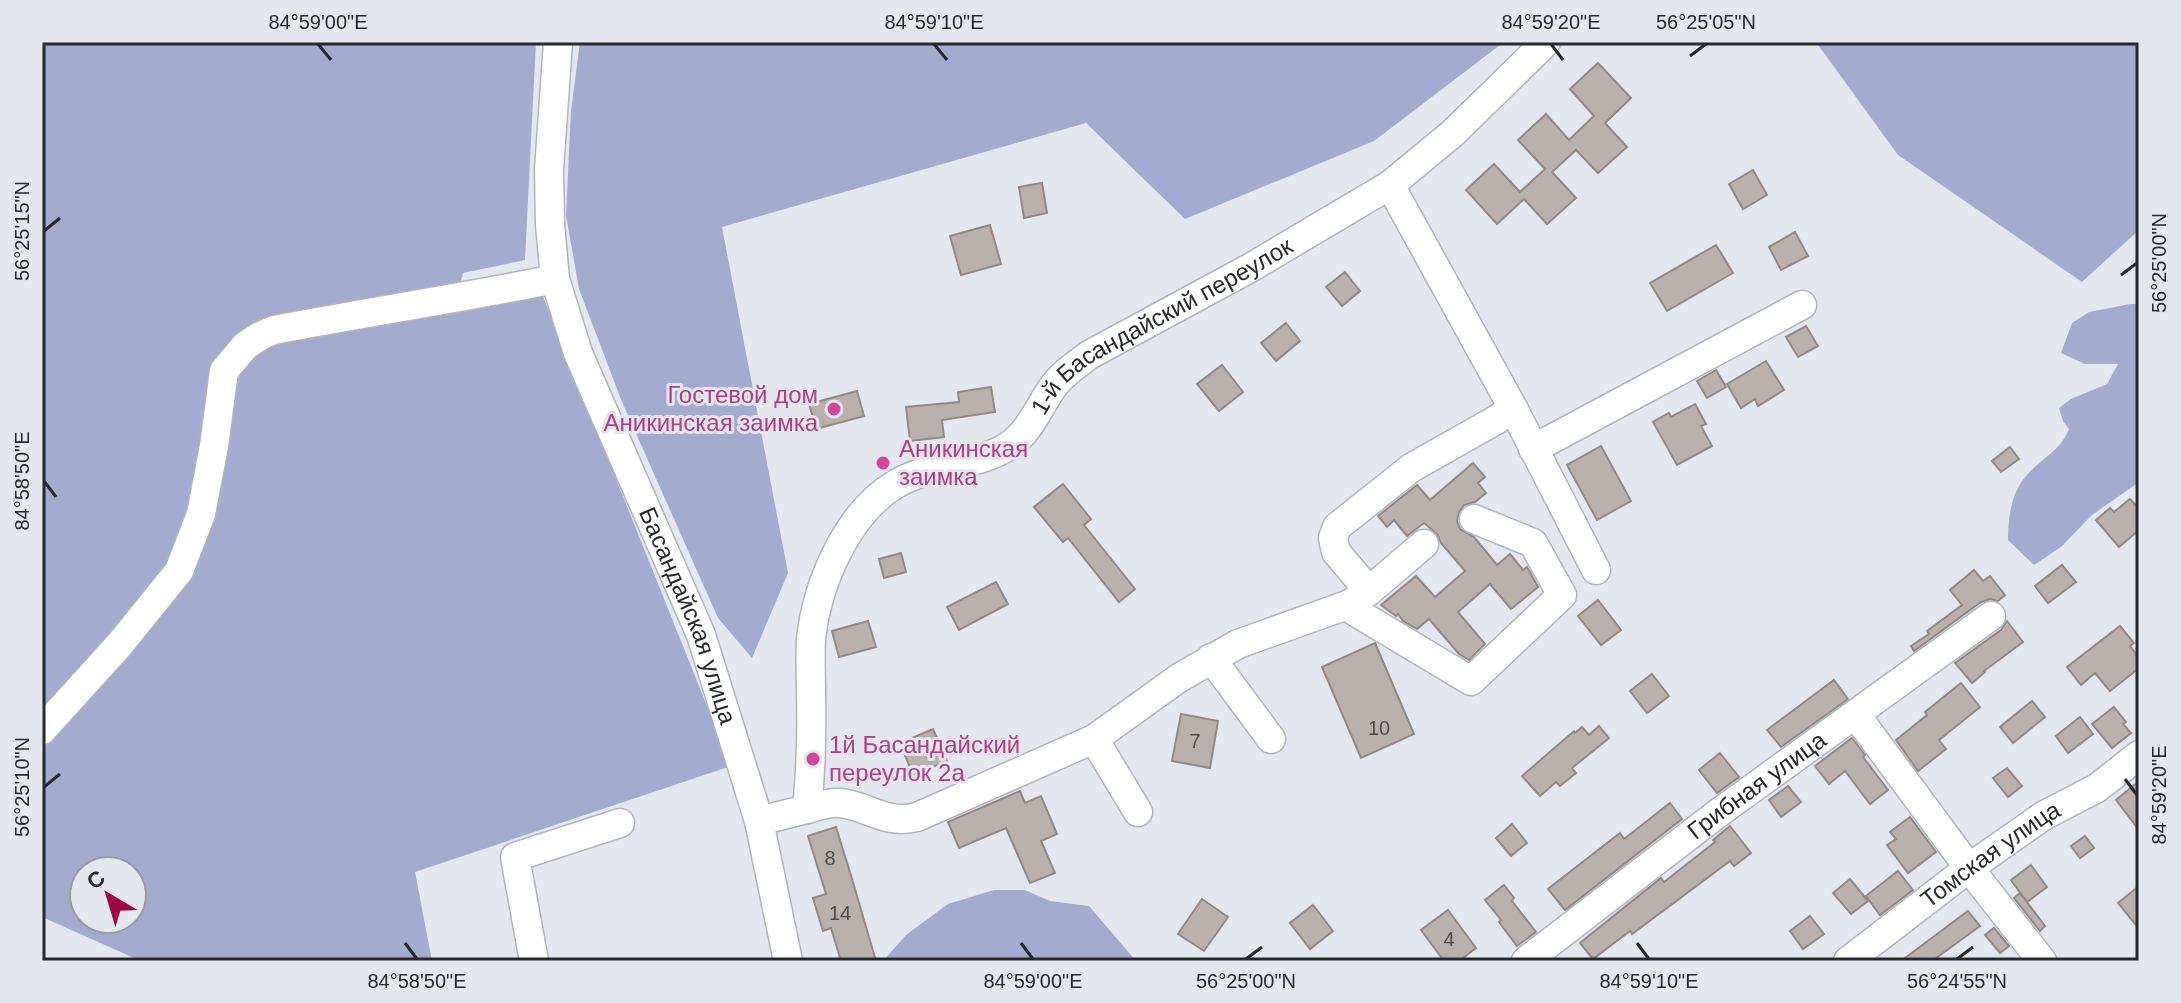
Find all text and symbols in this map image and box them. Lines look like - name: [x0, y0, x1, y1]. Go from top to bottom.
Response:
- text: 84°59'00"E: [269, 11, 368, 33]
- text: 84°59'10"E: [885, 11, 984, 33]
- text: 84°59'20"E: [1502, 11, 1601, 33]
- text: 56°25'05"N: [1656, 11, 1756, 33]
- text: 56°25'15"N: [11, 181, 33, 281]
- text: 56°25'00"N: [2148, 213, 2170, 313]
- street label: 1-й Басандайский переулок: [1025, 232, 1298, 419]
- place label: Гостевой дом Аникинская заимка: [604, 381, 819, 436]
- marker: Гостевой дом Аникинская заимка: [825, 400, 843, 418]
- text: 84°58'50"E: [11, 432, 33, 531]
- place label: Аникинская заимка: [899, 435, 1028, 490]
- marker: Аникинская заимка: [874, 454, 892, 472]
- street label: Басандайская улица: [634, 503, 742, 728]
- house number: 10: [1368, 717, 1390, 739]
- street label: Грибная улица: [1682, 725, 1831, 845]
- house number: 7: [1189, 730, 1201, 752]
- place label: 1й Басандайский переулок 2а: [829, 731, 1020, 786]
- text: 56°25'10"N: [11, 737, 33, 837]
- text: 84°59'20"E: [2148, 746, 2170, 845]
- marker: 1й Басандайский переулок 2а: [804, 750, 822, 768]
- street label: Томская улица: [1915, 795, 2065, 913]
- house number: 8: [824, 847, 836, 869]
- north arrow: [68, 855, 148, 935]
- text: С: [82, 865, 110, 894]
- house number: 14: [829, 902, 851, 924]
- house number: 4: [1443, 928, 1455, 950]
- text: 84°58'50"E: [368, 970, 467, 992]
- text: 84°59'00"E: [984, 970, 1083, 992]
- text: 56°25'00"N: [1196, 970, 1296, 992]
- text: 84°59'10"E: [1600, 970, 1699, 992]
- text: 56°24'55"N: [1907, 970, 2007, 992]

